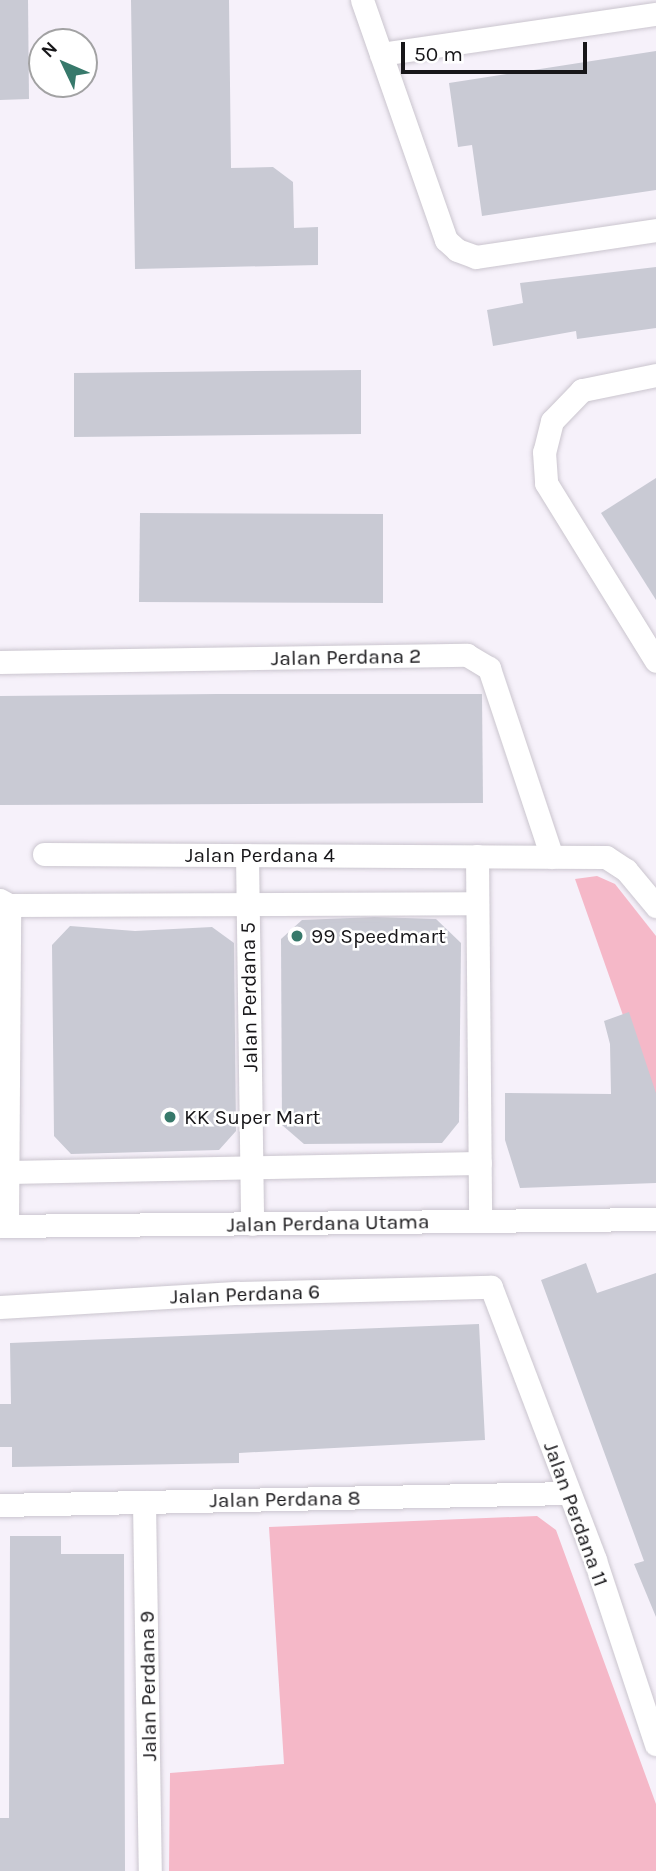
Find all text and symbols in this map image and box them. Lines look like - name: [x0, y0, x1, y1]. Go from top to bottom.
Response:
- north arrow: [28, 28, 98, 98]
- scale bar: [404, 28, 590, 72]
- text: N: [37, 37, 62, 62]
- text: 50 m: [414, 42, 463, 66]
- street label: Jalan Perdana 2: [271, 643, 421, 671]
- street label: Jalan Perdana 4: [185, 842, 335, 868]
- street label: Jalan Perdana 5: [235, 922, 263, 1072]
- place label: 99 Speedmart: [311, 923, 446, 949]
- marker: 99 Speedmart: [289, 928, 305, 944]
- place label: KK Super Mart: [184, 1104, 320, 1130]
- marker: KK Super Mart: [162, 1109, 178, 1125]
- street label: Jalan Perdana Utama: [226, 1209, 430, 1237]
- street label: Jalan Perdana 6: [169, 1279, 321, 1309]
- street label: Jalan Perdana 11: [538, 1438, 614, 1590]
- street label: Jalan Perdana 8: [209, 1485, 361, 1513]
- street label: Jalan Perdana 9: [134, 1611, 162, 1761]

